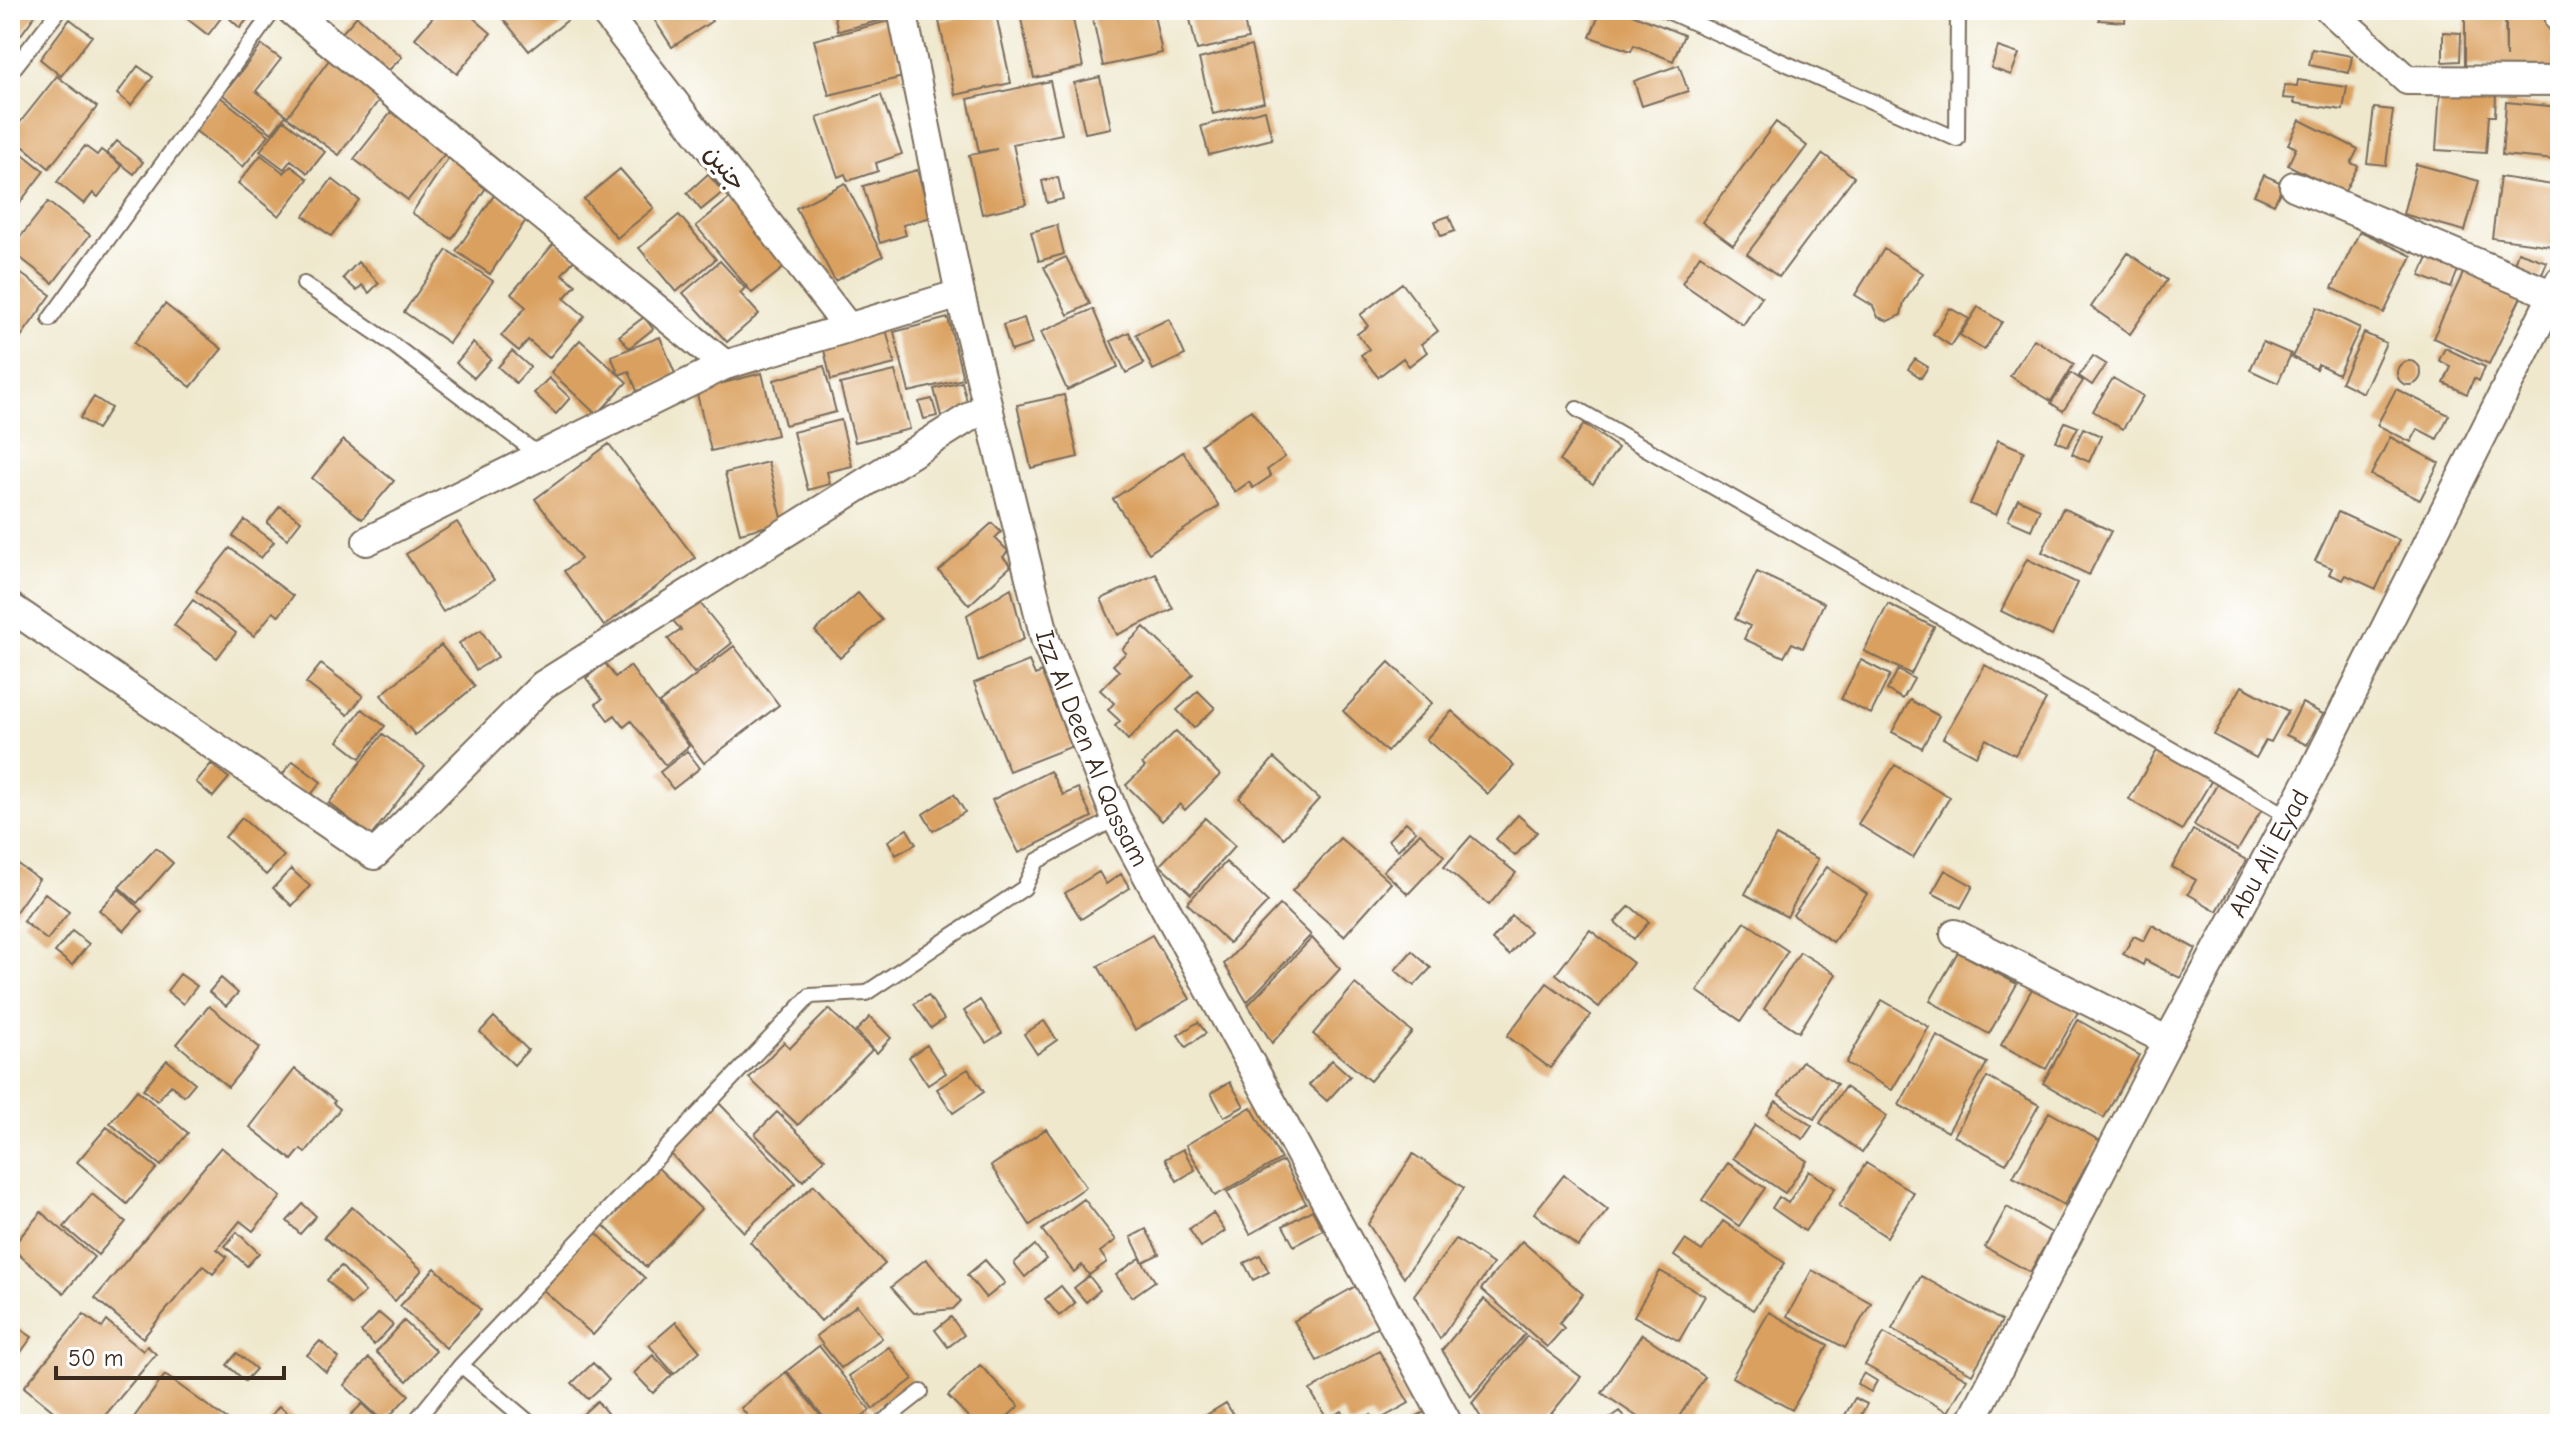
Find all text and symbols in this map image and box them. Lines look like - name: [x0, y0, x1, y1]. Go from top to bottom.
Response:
- street label: جنين: [698, 139, 752, 197]
- street label: Izz Al Deen Al Qassam: [1029, 627, 1155, 872]
- street label: Abu Ali Eyad: [2223, 785, 2316, 923]
- scale bar: [56, 1330, 284, 1380]
- text: 50 m: [68, 1344, 124, 1372]

